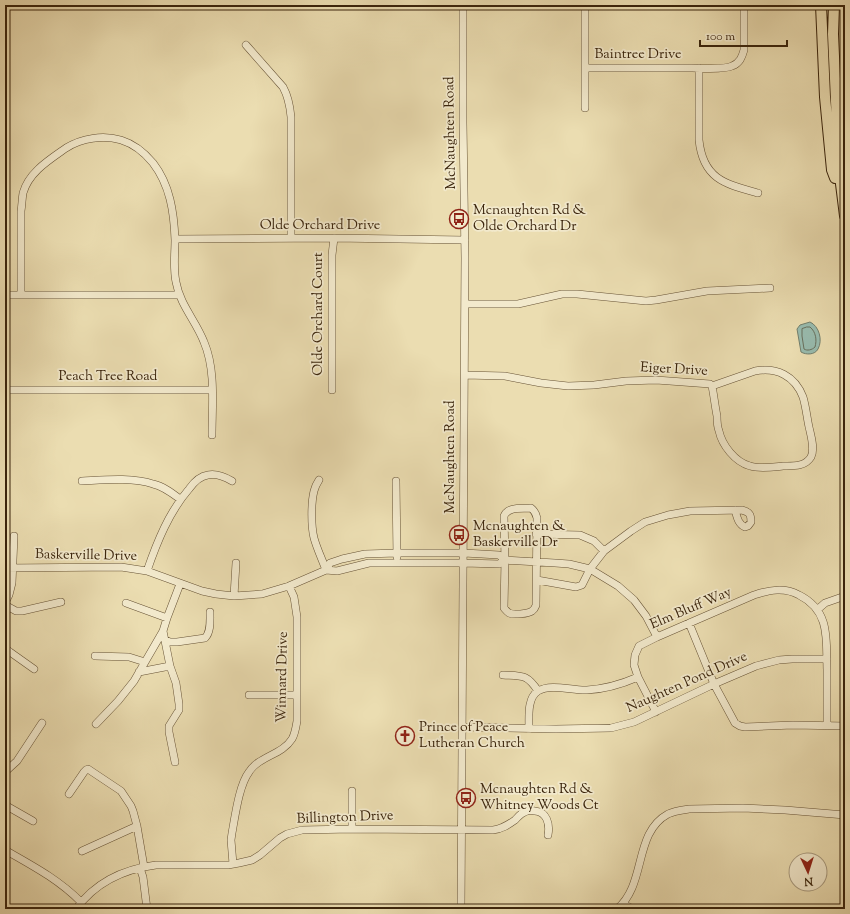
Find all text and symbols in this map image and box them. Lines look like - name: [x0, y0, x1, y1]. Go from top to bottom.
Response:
- scale bar: [700, 22, 787, 48]
- text: 100 m: [706, 28, 735, 46]
- street label: Baintree Drive: [594, 45, 682, 65]
- street label: McNaughten Road: [440, 76, 462, 190]
- place label: Mcnaughten Rd & Olde Orchard Dr: [473, 201, 587, 237]
- bus stop icon: Mcnaughten Rd & Olde Orchard Dr: [448, 208, 470, 230]
- street label: Olde Orchard Drive: [260, 216, 380, 236]
- street label: Olde Orchard Court: [309, 252, 329, 376]
- street label: Eiger Drive: [640, 358, 708, 382]
- street label: Peach Tree Road: [59, 367, 158, 387]
- street label: McNaughten Road: [441, 400, 461, 514]
- place label: Mcnaughten & Baskerville Dr: [473, 517, 566, 553]
- bus stop icon: Mcnaughten & Baskerville Dr: [448, 524, 470, 546]
- street label: Baskerville Drive: [35, 545, 137, 567]
- street label: Elm Bluff Way: [647, 583, 735, 635]
- street label: Winnard Drive: [272, 631, 294, 723]
- street label: Naughten Pond Drive: [623, 647, 751, 719]
- place label: Prince of Peace Lutheran Church: [419, 718, 525, 754]
- church icon: Prince of Peace Lutheran Church: [394, 725, 416, 747]
- place label: Mcnaughten Rd & Whitney Woods Ct: [480, 780, 599, 816]
- bus stop icon: Mcnaughten Rd & Whitney Woods Ct: [455, 787, 477, 809]
- street label: Billington Drive: [296, 806, 394, 830]
- north arrow: [788, 852, 828, 892]
- text: N: [803, 873, 815, 889]

